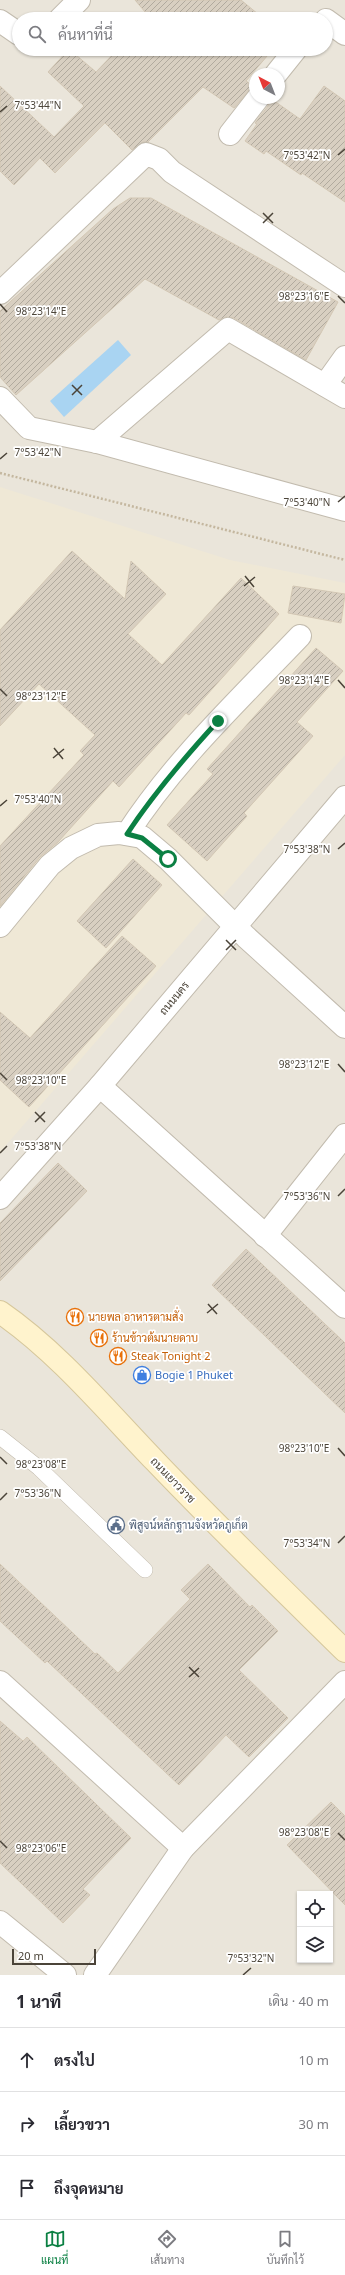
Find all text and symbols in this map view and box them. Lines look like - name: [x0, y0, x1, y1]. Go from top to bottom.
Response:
- search box: [12, 12, 333, 56]
- icon: search: [26, 23, 48, 45]
- text: ค้นหาที่นี่: [58, 24, 113, 44]
- north arrow: [249, 68, 285, 104]
- text: 7°53'44"N: [15, 98, 61, 112]
- text: 7°53'42"N: [284, 148, 330, 162]
- text: 98°23'16"E: [279, 289, 329, 303]
- text: 98°23'14"E: [16, 304, 66, 318]
- text: 7°53'42"N: [15, 445, 61, 459]
- text: 7°53'40"N: [284, 495, 330, 509]
- text: 98°23'14"E: [279, 673, 329, 687]
- text: 98°23'12"E: [16, 689, 66, 703]
- route end: [209, 712, 227, 730]
- text: 7°53'40"N: [15, 792, 61, 806]
- text: 7°53'38"N: [284, 842, 330, 856]
- route start: [159, 850, 177, 868]
- street label: ถนนนคร: [155, 978, 192, 1018]
- text: 98°23'12"E: [279, 1057, 329, 1071]
- text: 98°23'10"E: [16, 1073, 66, 1087]
- text: 7°53'38"N: [15, 1139, 61, 1153]
- text: 7°53'36"N: [284, 1189, 330, 1203]
- place label: นายพล อาหารตามสั่ง: [88, 1306, 183, 1324]
- restaurant icon: นายพล อาหารตามสั่ง: [65, 1307, 85, 1327]
- restaurant icon: ร้านข้าวต้มนายดาบ: [89, 1328, 109, 1348]
- place label: ร้านข้าวต้มนายดาบ: [112, 1330, 198, 1345]
- restaurant icon: Steak Tonight 2: [108, 1346, 128, 1366]
- place label: Steak Tonight 2: [131, 1348, 210, 1363]
- shop icon: Bogie 1 Phuket: [132, 1365, 152, 1385]
- place label: Bogie 1 Phuket: [155, 1367, 233, 1382]
- text: 98°23'10"E: [279, 1441, 329, 1455]
- street label: ถนนเยาวราช: [148, 1453, 199, 1506]
- text: 98°23'08"E: [16, 1457, 66, 1471]
- text: 7°53'36"N: [15, 1486, 61, 1500]
- public building icon: พิสูจน์หลักฐานจังหวัดภูเก็ต: [106, 1515, 126, 1535]
- place label: พิสูจน์หลักฐานจังหวัดภูเก็ต: [129, 1516, 248, 1533]
- text: 7°53'34"N: [284, 1536, 330, 1550]
- text: 98°23'08"E: [279, 1825, 329, 1839]
- text: 98°23'06"E: [16, 1841, 66, 1855]
- map controls: [297, 1891, 333, 1963]
- button: locate: [297, 1891, 333, 1927]
- button: layers: [297, 1927, 333, 1963]
- scale bar: [12, 1947, 96, 1966]
- text: 20 m: [18, 1948, 44, 1963]
- text: 7°53'32"N: [228, 1951, 274, 1965]
- text: 1 นาที: [16, 1990, 61, 2013]
- text: เดิน · 40 m: [268, 1992, 329, 2010]
- icon: ahead: [16, 2049, 38, 2071]
- text: ตรงไป: [54, 2050, 95, 2070]
- text: 10 m: [299, 2051, 329, 2069]
- icon: right: [16, 2113, 38, 2135]
- text: เลี้ยวขวา: [54, 2114, 110, 2134]
- text: 30 m: [299, 2115, 329, 2133]
- icon: arrive: [16, 2177, 38, 2199]
- text: ถึงจุดหมาย: [54, 2178, 124, 2198]
- tab: แผนที่: [41, 2228, 68, 2267]
- tab: เส้นทาง: [150, 2228, 185, 2267]
- tab: บันทึกไว้: [266, 2228, 304, 2267]

